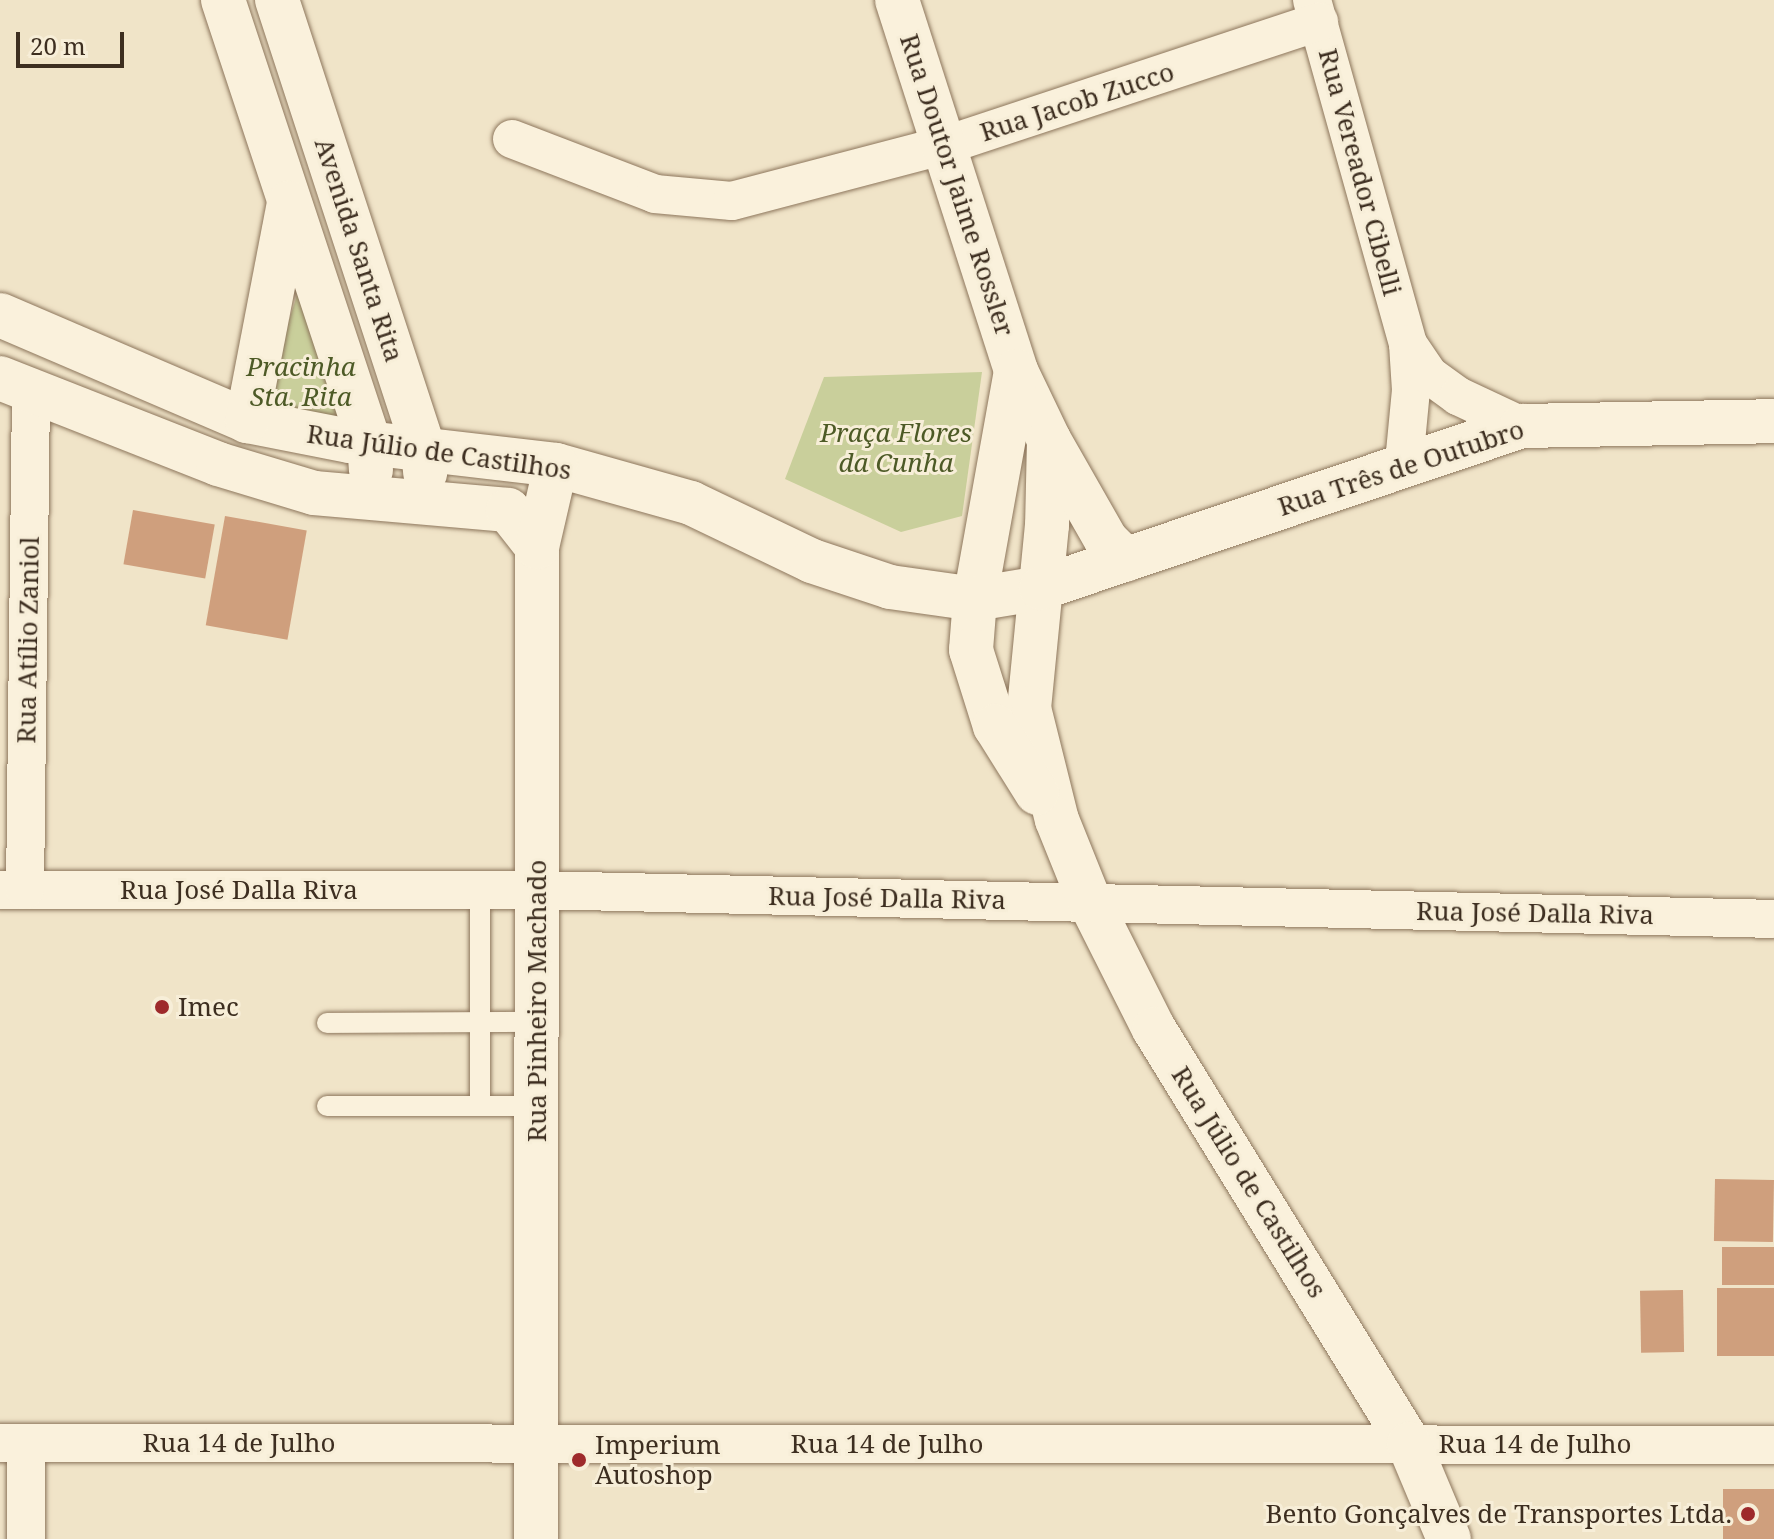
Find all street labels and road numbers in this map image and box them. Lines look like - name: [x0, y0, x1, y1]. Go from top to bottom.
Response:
- street label: Rua Doutor Jaime Rossler: [893, 30, 1021, 340]
- street label: Rua Vereador Cibelli: [1312, 45, 1408, 299]
- street label: Rua Jacob Zucco: [976, 56, 1178, 148]
- street label: Avenida Santa Rita: [308, 134, 410, 366]
- street label: Rua Três de Outubro: [1274, 413, 1528, 523]
- street label: Rua Júlio de Castilhos: [305, 418, 573, 486]
- street label: Rua Atílio Zaniol: [11, 536, 45, 744]
- street label: Rua Pinheiro Machado: [521, 860, 553, 1142]
- street label: Rua José Dalla Riva: [120, 874, 358, 906]
- street label: Rua José Dalla Riva: [768, 880, 1006, 916]
- street label: Rua José Dalla Riva: [1416, 895, 1654, 931]
- street label: Rua Júlio de Castilhos: [1165, 1061, 1333, 1303]
- street label: Rua 14 de Julho: [143, 1427, 335, 1459]
- street label: Rua 14 de Julho: [791, 1428, 983, 1460]
- street label: Rua 14 de Julho: [1439, 1428, 1631, 1460]

